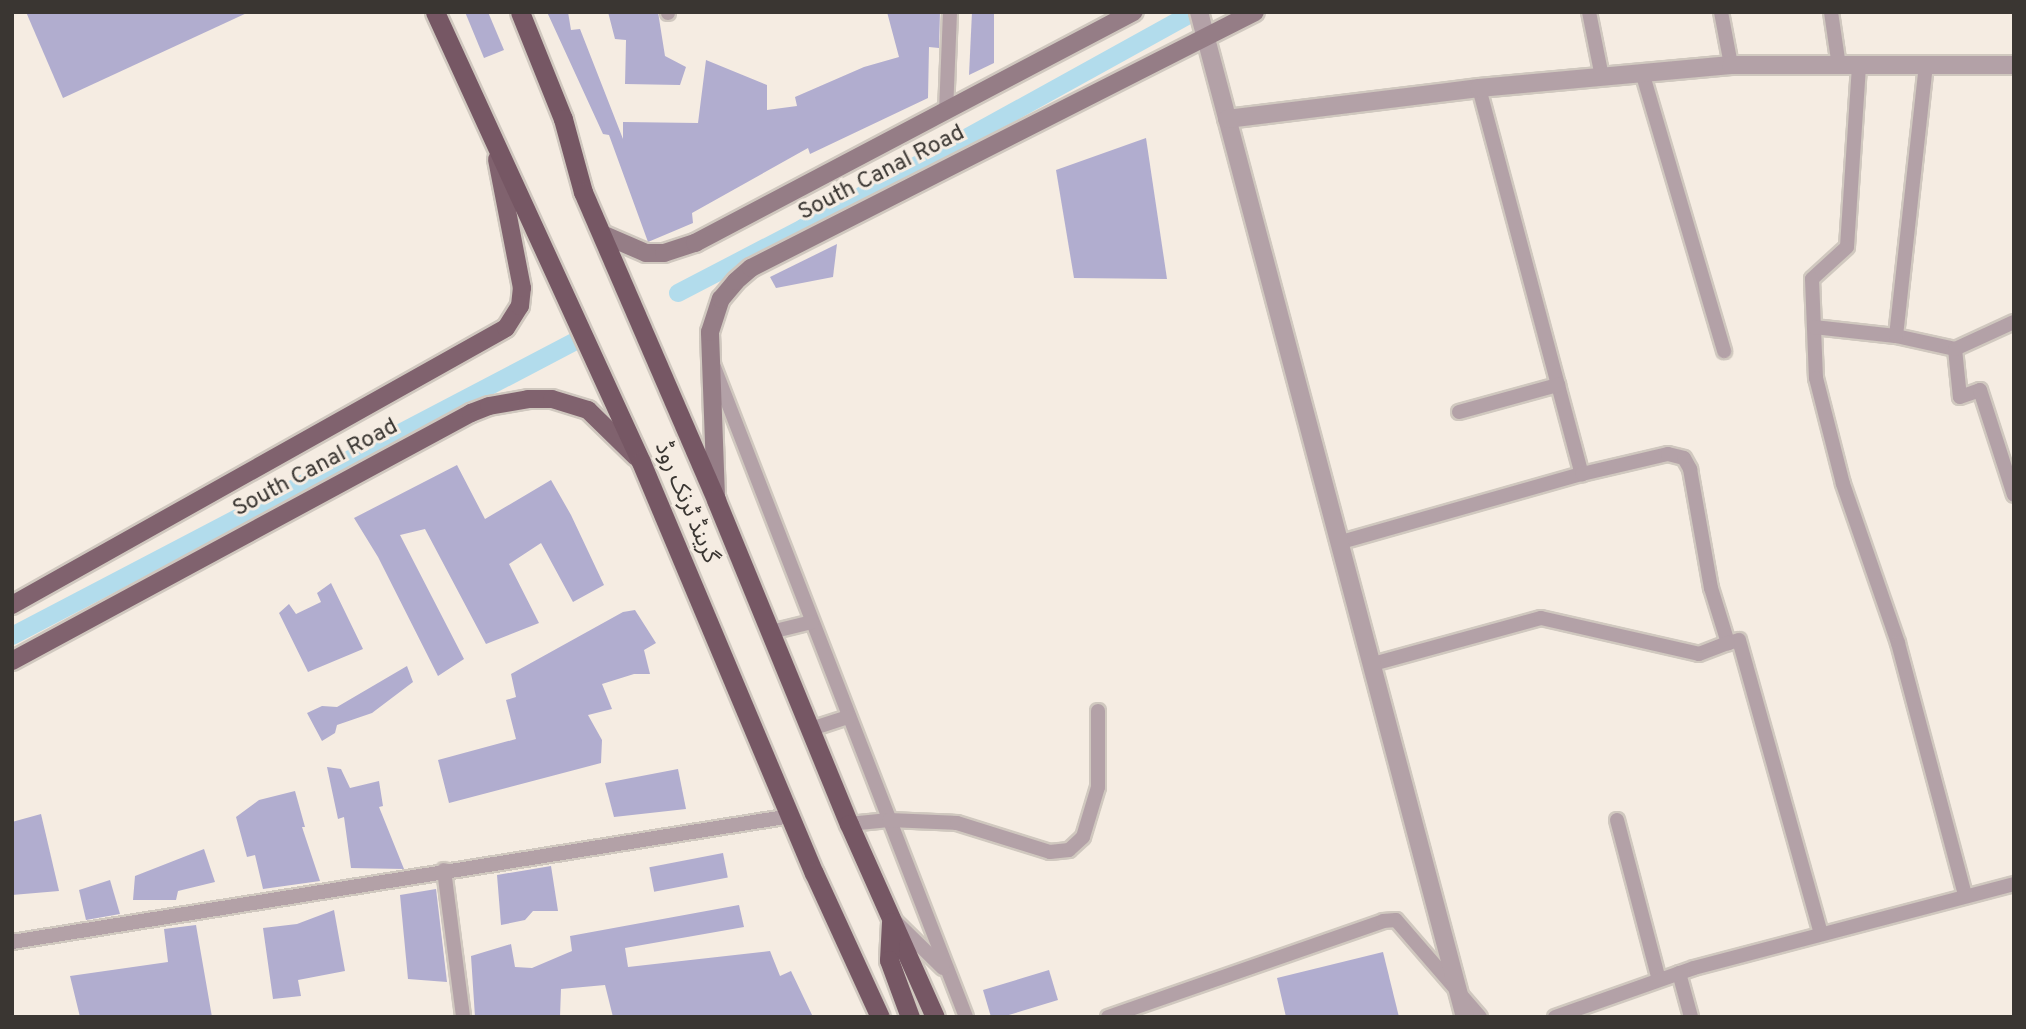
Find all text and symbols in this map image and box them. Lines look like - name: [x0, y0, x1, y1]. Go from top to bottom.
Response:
- street label: South Canal Road: [794, 120, 970, 228]
- street label: South Canal Road: [229, 414, 403, 524]
- street label: گرینڈ ٹرنک روڈ: [647, 438, 723, 568]

